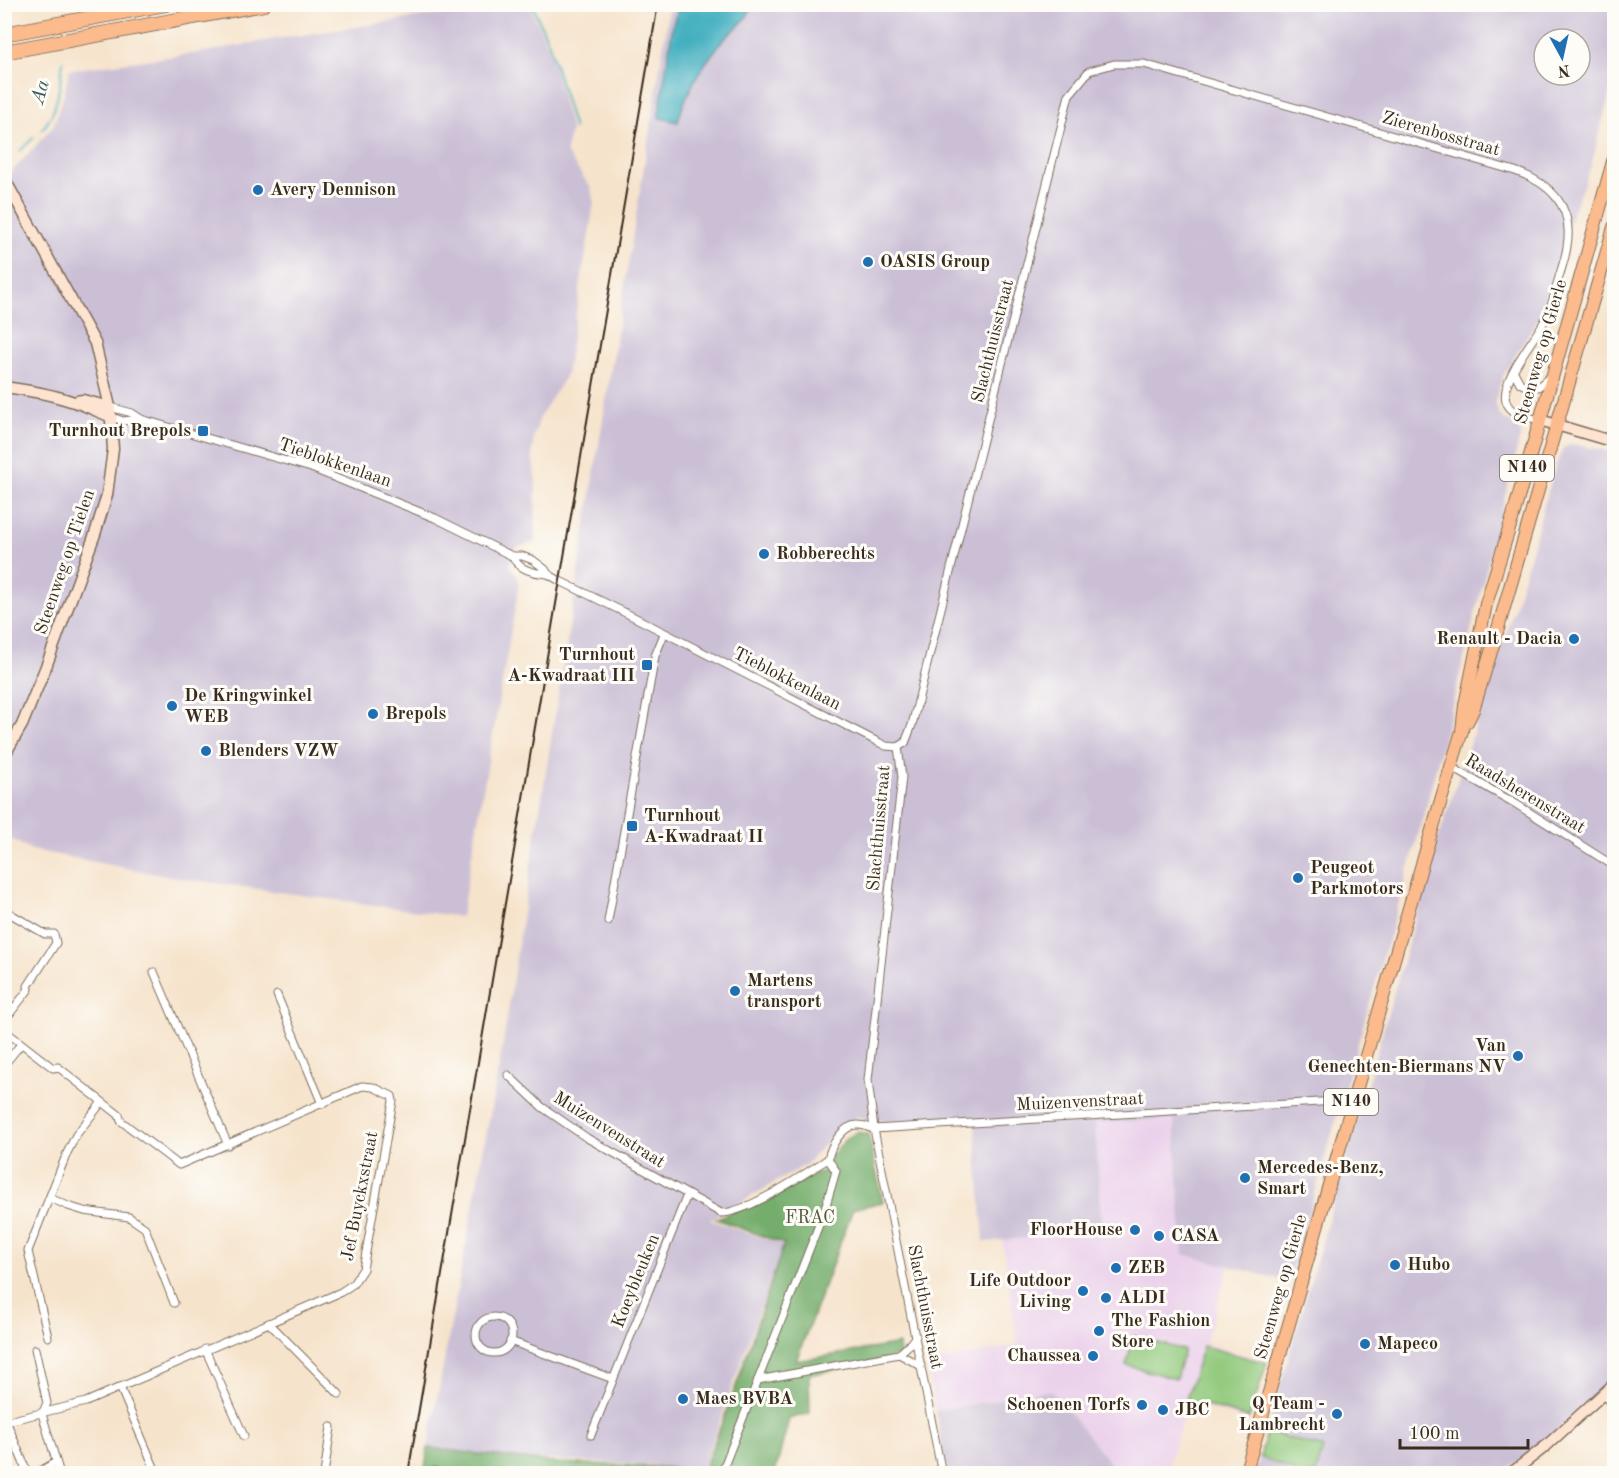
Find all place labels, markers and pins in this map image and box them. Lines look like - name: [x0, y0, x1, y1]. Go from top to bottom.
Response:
- place label: Avery Dennison: [270, 181, 396, 199]
- marker: Avery Dennison: [251, 183, 265, 197]
- place label: OASIS Group: [880, 253, 990, 271]
- marker: OASIS Group: [861, 255, 875, 269]
- place label: Turnhout Brepols: [49, 422, 191, 440]
- marker: Turnhout Brepols: [196, 424, 210, 438]
- place label: Robberechts: [776, 545, 875, 563]
- marker: Robberechts: [757, 547, 771, 561]
- place label: Renault - Dacia: [1436, 630, 1562, 648]
- marker: Renault - Dacia: [1567, 632, 1581, 646]
- place label: Turnhout A-Kwadraat III: [507, 646, 635, 685]
- marker: Turnhout A-Kwadraat III: [640, 658, 654, 672]
- place label: De Kringwinkel WEB: [184, 687, 313, 726]
- marker: De Kringwinkel WEB: [165, 699, 179, 713]
- place label: Brepols: [385, 705, 446, 723]
- marker: Brepols: [366, 707, 380, 721]
- place label: Blenders VZW: [218, 742, 339, 760]
- marker: Blenders VZW: [199, 744, 213, 758]
- place label: Turnhout A-Kwadraat II: [644, 807, 764, 846]
- marker: Turnhout A-Kwadraat II: [625, 819, 639, 833]
- place label: Peugeot Parkmotors: [1310, 859, 1404, 898]
- marker: Peugeot Parkmotors: [1291, 871, 1305, 885]
- place label: Martens transport: [747, 972, 822, 1011]
- marker: Martens transport: [728, 984, 742, 998]
- place label: Van Genechten-Biermans NV: [1307, 1037, 1506, 1076]
- marker: Van Genechten-Biermans NV: [1511, 1049, 1525, 1063]
- place label: Mercedes-Benz, Smart: [1257, 1159, 1383, 1198]
- marker: Mercedes-Benz, Smart: [1238, 1171, 1252, 1185]
- place label: FloorHouse: [1029, 1221, 1123, 1239]
- marker: FloorHouse: [1128, 1223, 1142, 1237]
- place label: CASA: [1171, 1227, 1220, 1245]
- marker: CASA: [1152, 1229, 1166, 1243]
- place label: Hubo: [1407, 1256, 1450, 1274]
- marker: Hubo: [1388, 1258, 1402, 1272]
- place label: ZEB: [1128, 1259, 1165, 1277]
- marker: ZEB: [1109, 1261, 1123, 1275]
- place label: Life Outdoor Living: [969, 1272, 1071, 1311]
- marker: Life Outdoor Living: [1076, 1284, 1090, 1298]
- place label: ALDI: [1118, 1289, 1166, 1307]
- marker: ALDI: [1099, 1291, 1113, 1305]
- place label: The Fashion Store: [1111, 1312, 1210, 1351]
- marker: The Fashion Store: [1092, 1324, 1106, 1338]
- place label: Mapeco: [1377, 1335, 1438, 1353]
- marker: Mapeco: [1358, 1337, 1372, 1351]
- place label: Chaussea: [1007, 1347, 1081, 1365]
- marker: Chaussea: [1086, 1349, 1100, 1363]
- place label: Maes BVBA: [695, 1390, 793, 1408]
- marker: Maes BVBA: [676, 1392, 690, 1406]
- place label: Q Team - Lambrecht: [1239, 1395, 1325, 1434]
- place label: Schoenen Torfs: [1007, 1396, 1130, 1414]
- marker: Schoenen Torfs: [1135, 1398, 1149, 1412]
- place label: JBC: [1175, 1401, 1209, 1419]
- marker: JBC: [1156, 1403, 1170, 1417]
- marker: Q Team - Lambrecht: [1330, 1407, 1344, 1421]

